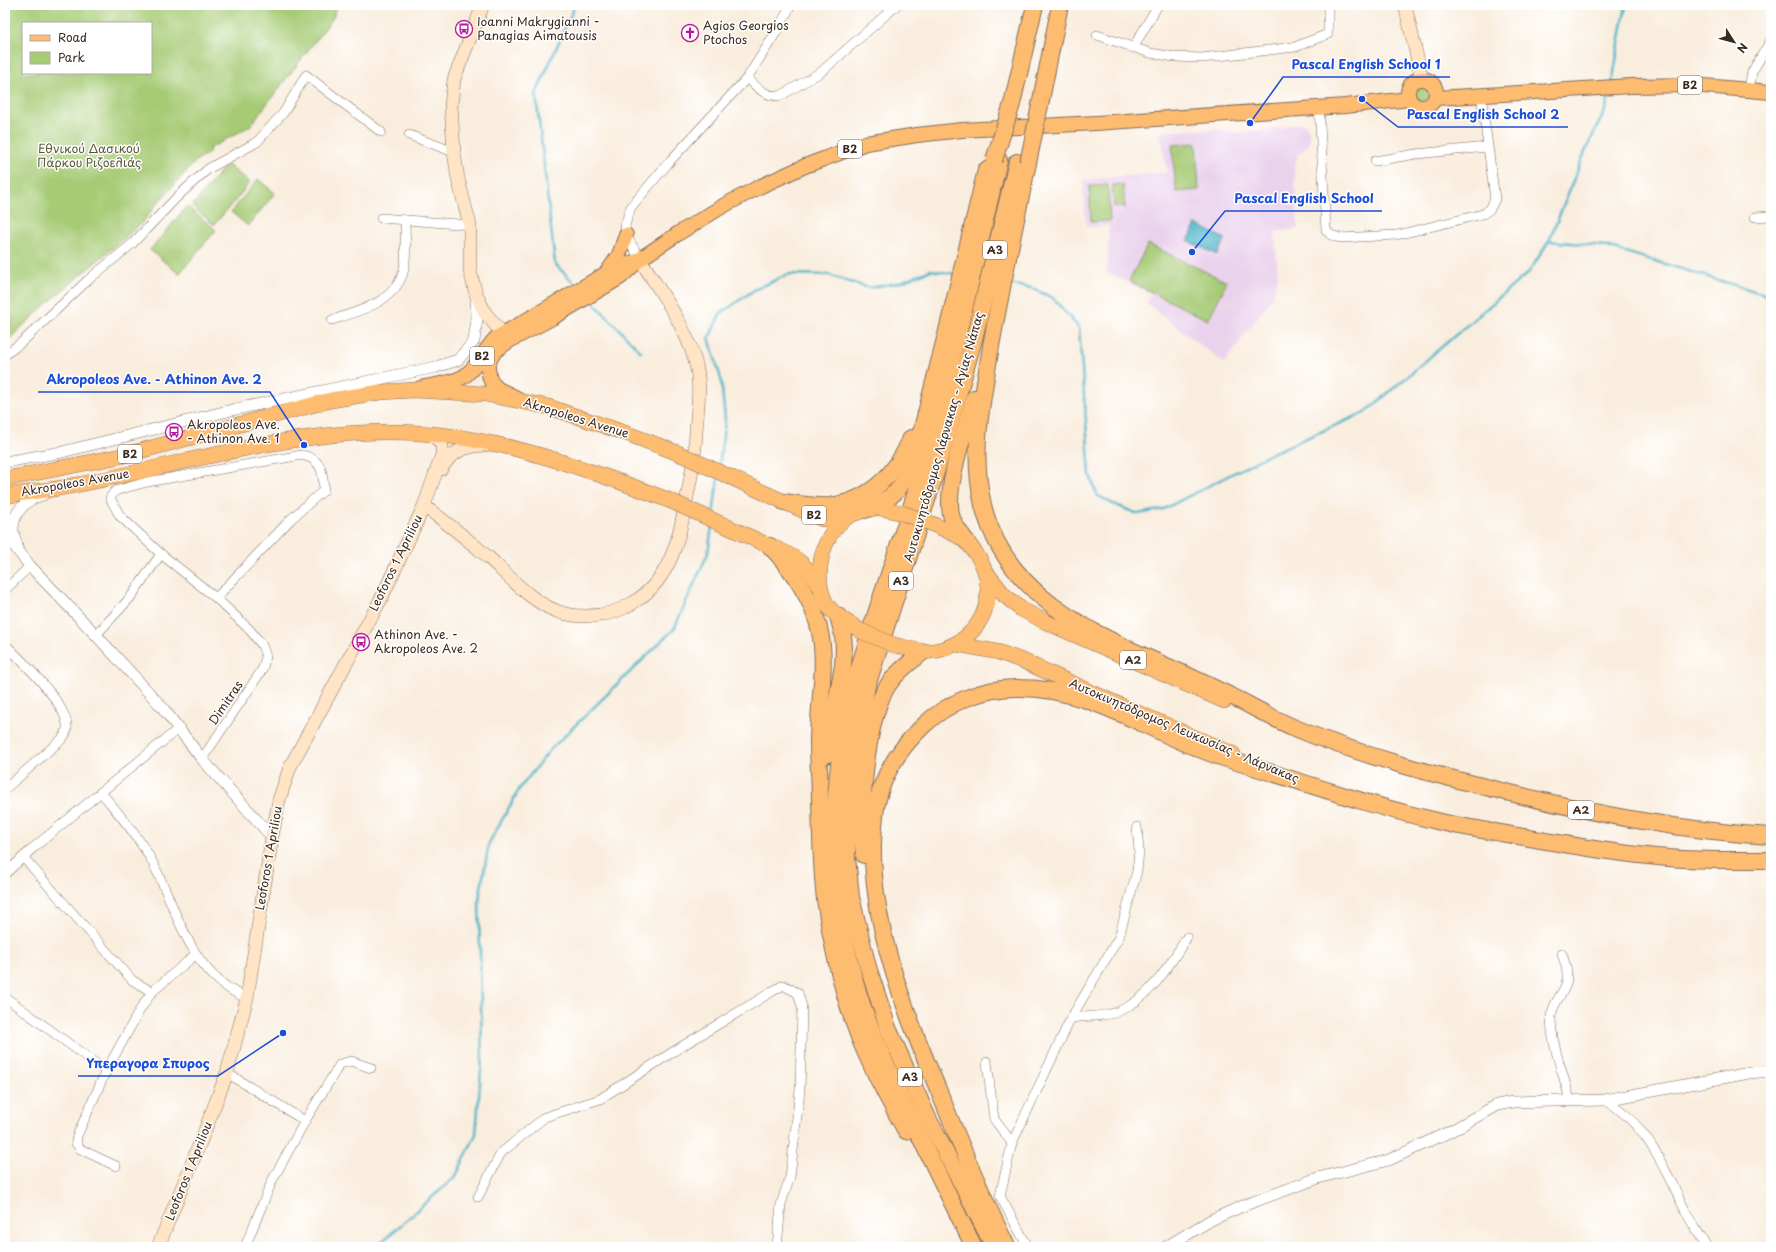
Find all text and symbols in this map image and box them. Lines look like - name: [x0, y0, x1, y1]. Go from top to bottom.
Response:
- place label: Ioanni Makrygianni - Panagias Aimatousis: [477, 12, 599, 44]
- place label: Agios Georgios Ptochos: [703, 16, 789, 48]
- bus stop icon: Ioanni Makrygianni - Panagias Aimatousis: [454, 19, 474, 39]
- legend: [22, 22, 152, 74]
- north arrow: [1714, 22, 1754, 62]
- church icon: Agios Georgios Ptochos: [680, 23, 700, 43]
- text: Road: [58, 28, 87, 46]
- text: N: [1733, 40, 1752, 57]
- text: Park: [58, 48, 85, 66]
- callout: Pascal English School 1: [1283, 52, 1450, 77]
- text: Pascal English School 1: [1291, 54, 1441, 73]
- road number: B2: [1678, 76, 1702, 94]
- callout: Pascal English School 2: [1398, 102, 1568, 127]
- text: Pascal English School 2: [1407, 104, 1559, 123]
- park label: Εθνικού Δασικού Πάρκου Ριζοελιάς: [37, 139, 141, 171]
- road number: B2: [838, 140, 862, 158]
- callout: Pascal English School: [1225, 186, 1382, 211]
- text: Pascal English School: [1234, 188, 1374, 207]
- road number: A3: [983, 241, 1007, 259]
- street label: Αυτοκινητόδρομος Λάρνακας - Αγίας Νάπας: [899, 309, 988, 564]
- road number: B2: [470, 347, 494, 365]
- callout: Akropoleos Ave. - Athinon Ave. 2: [38, 367, 270, 392]
- text: Akropoleos Ave. - Athinon Ave. 2: [46, 369, 262, 388]
- street label: Akropoleos Avenue: [521, 392, 632, 442]
- place label: Akropoleos Ave. - Athinon Ave. 1: [187, 415, 280, 447]
- bus stop icon: Akropoleos Ave. - Athinon Ave. 1: [164, 422, 184, 442]
- road number: B2: [118, 445, 142, 463]
- street label: Akropoleos Avenue: [19, 464, 131, 500]
- road number: B2: [802, 506, 826, 524]
- street label: Leoforos 1 Apriliou: [364, 511, 426, 614]
- road number: A3: [889, 572, 913, 590]
- place label: Athinon Ave. - Akropoleos Ave. 2: [374, 625, 478, 657]
- bus stop icon: Athinon Ave. - Akropoleos Ave. 2: [351, 632, 371, 652]
- road number: A2: [1120, 651, 1146, 669]
- street label: Αυτοκινητόδρομος Λευκωσίας - Λάρνακας: [1067, 673, 1302, 787]
- street label: Dimitras: [204, 676, 247, 728]
- road number: A2: [1568, 801, 1594, 819]
- street label: Leoforos 1 Apriliou: [250, 804, 286, 911]
- callout: Υπεραγορα Σπυρος: [78, 1051, 218, 1076]
- text: Υπεραγορα Σπυρος: [86, 1053, 210, 1072]
- road number: A3: [898, 1068, 922, 1086]
- street label: Leoforos 1 Apriliou: [160, 1118, 216, 1223]

